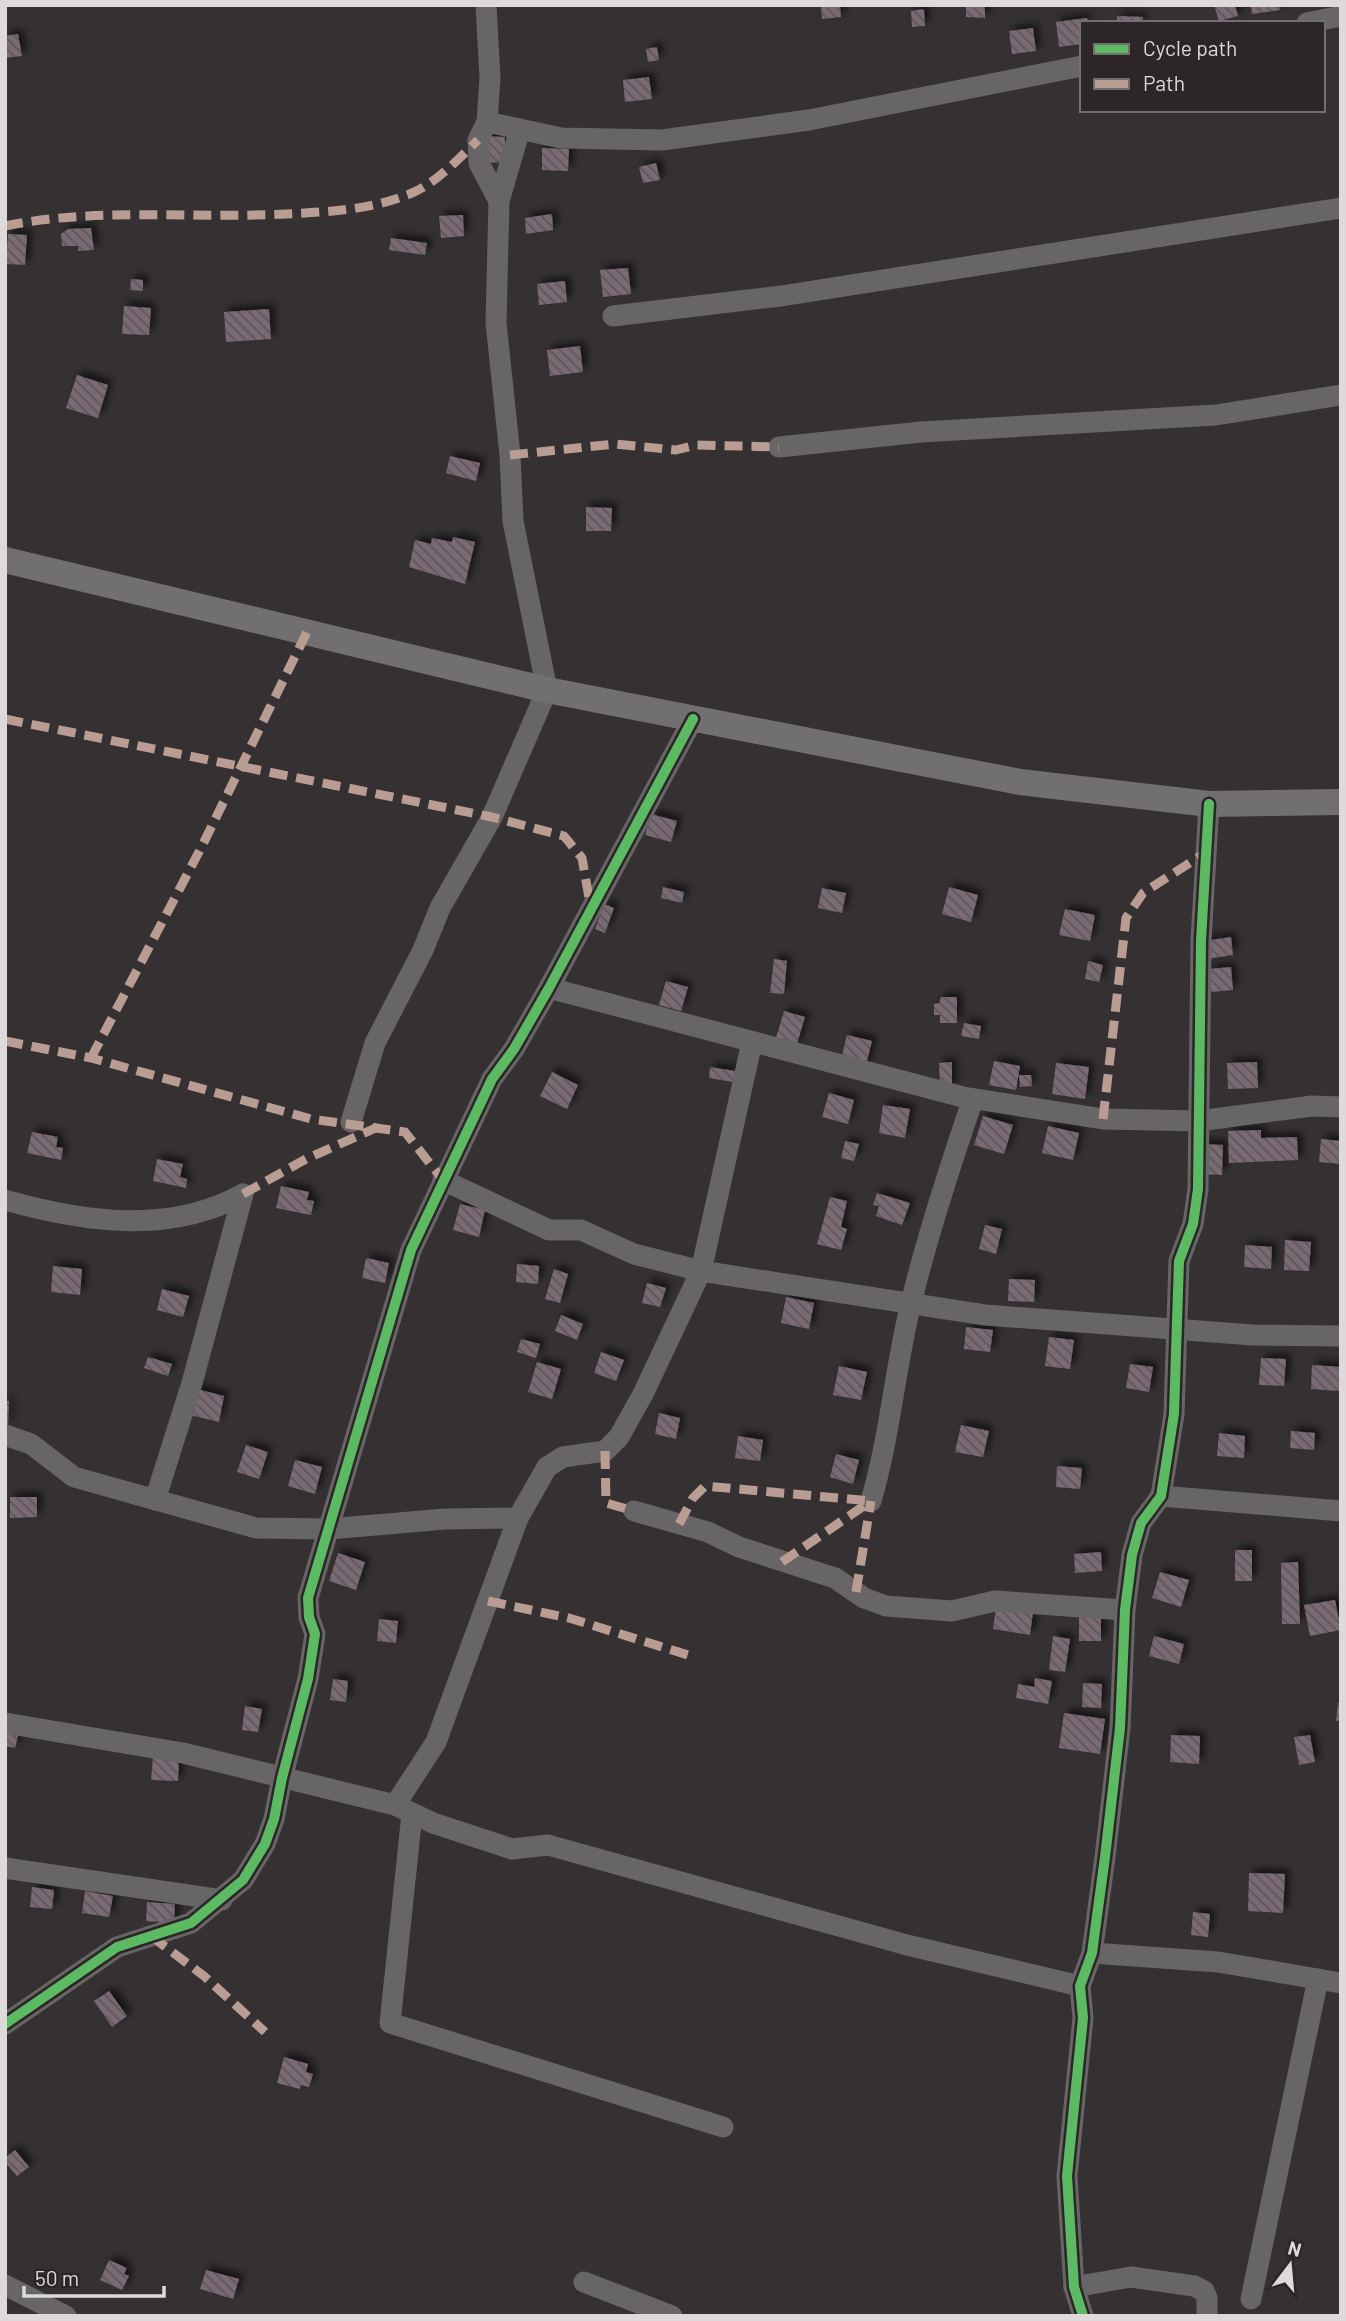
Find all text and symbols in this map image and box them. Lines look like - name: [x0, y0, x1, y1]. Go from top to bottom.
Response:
- legend: [1080, 21, 1325, 112]
- text: Cycle path: [1143, 35, 1237, 60]
- text: Path: [1143, 70, 1185, 95]
- north arrow: [1255, 2230, 1325, 2300]
- text: N: [1286, 2235, 1304, 2261]
- scale bar: [24, 2254, 164, 2298]
- text: 50 m: [35, 2265, 79, 2290]

